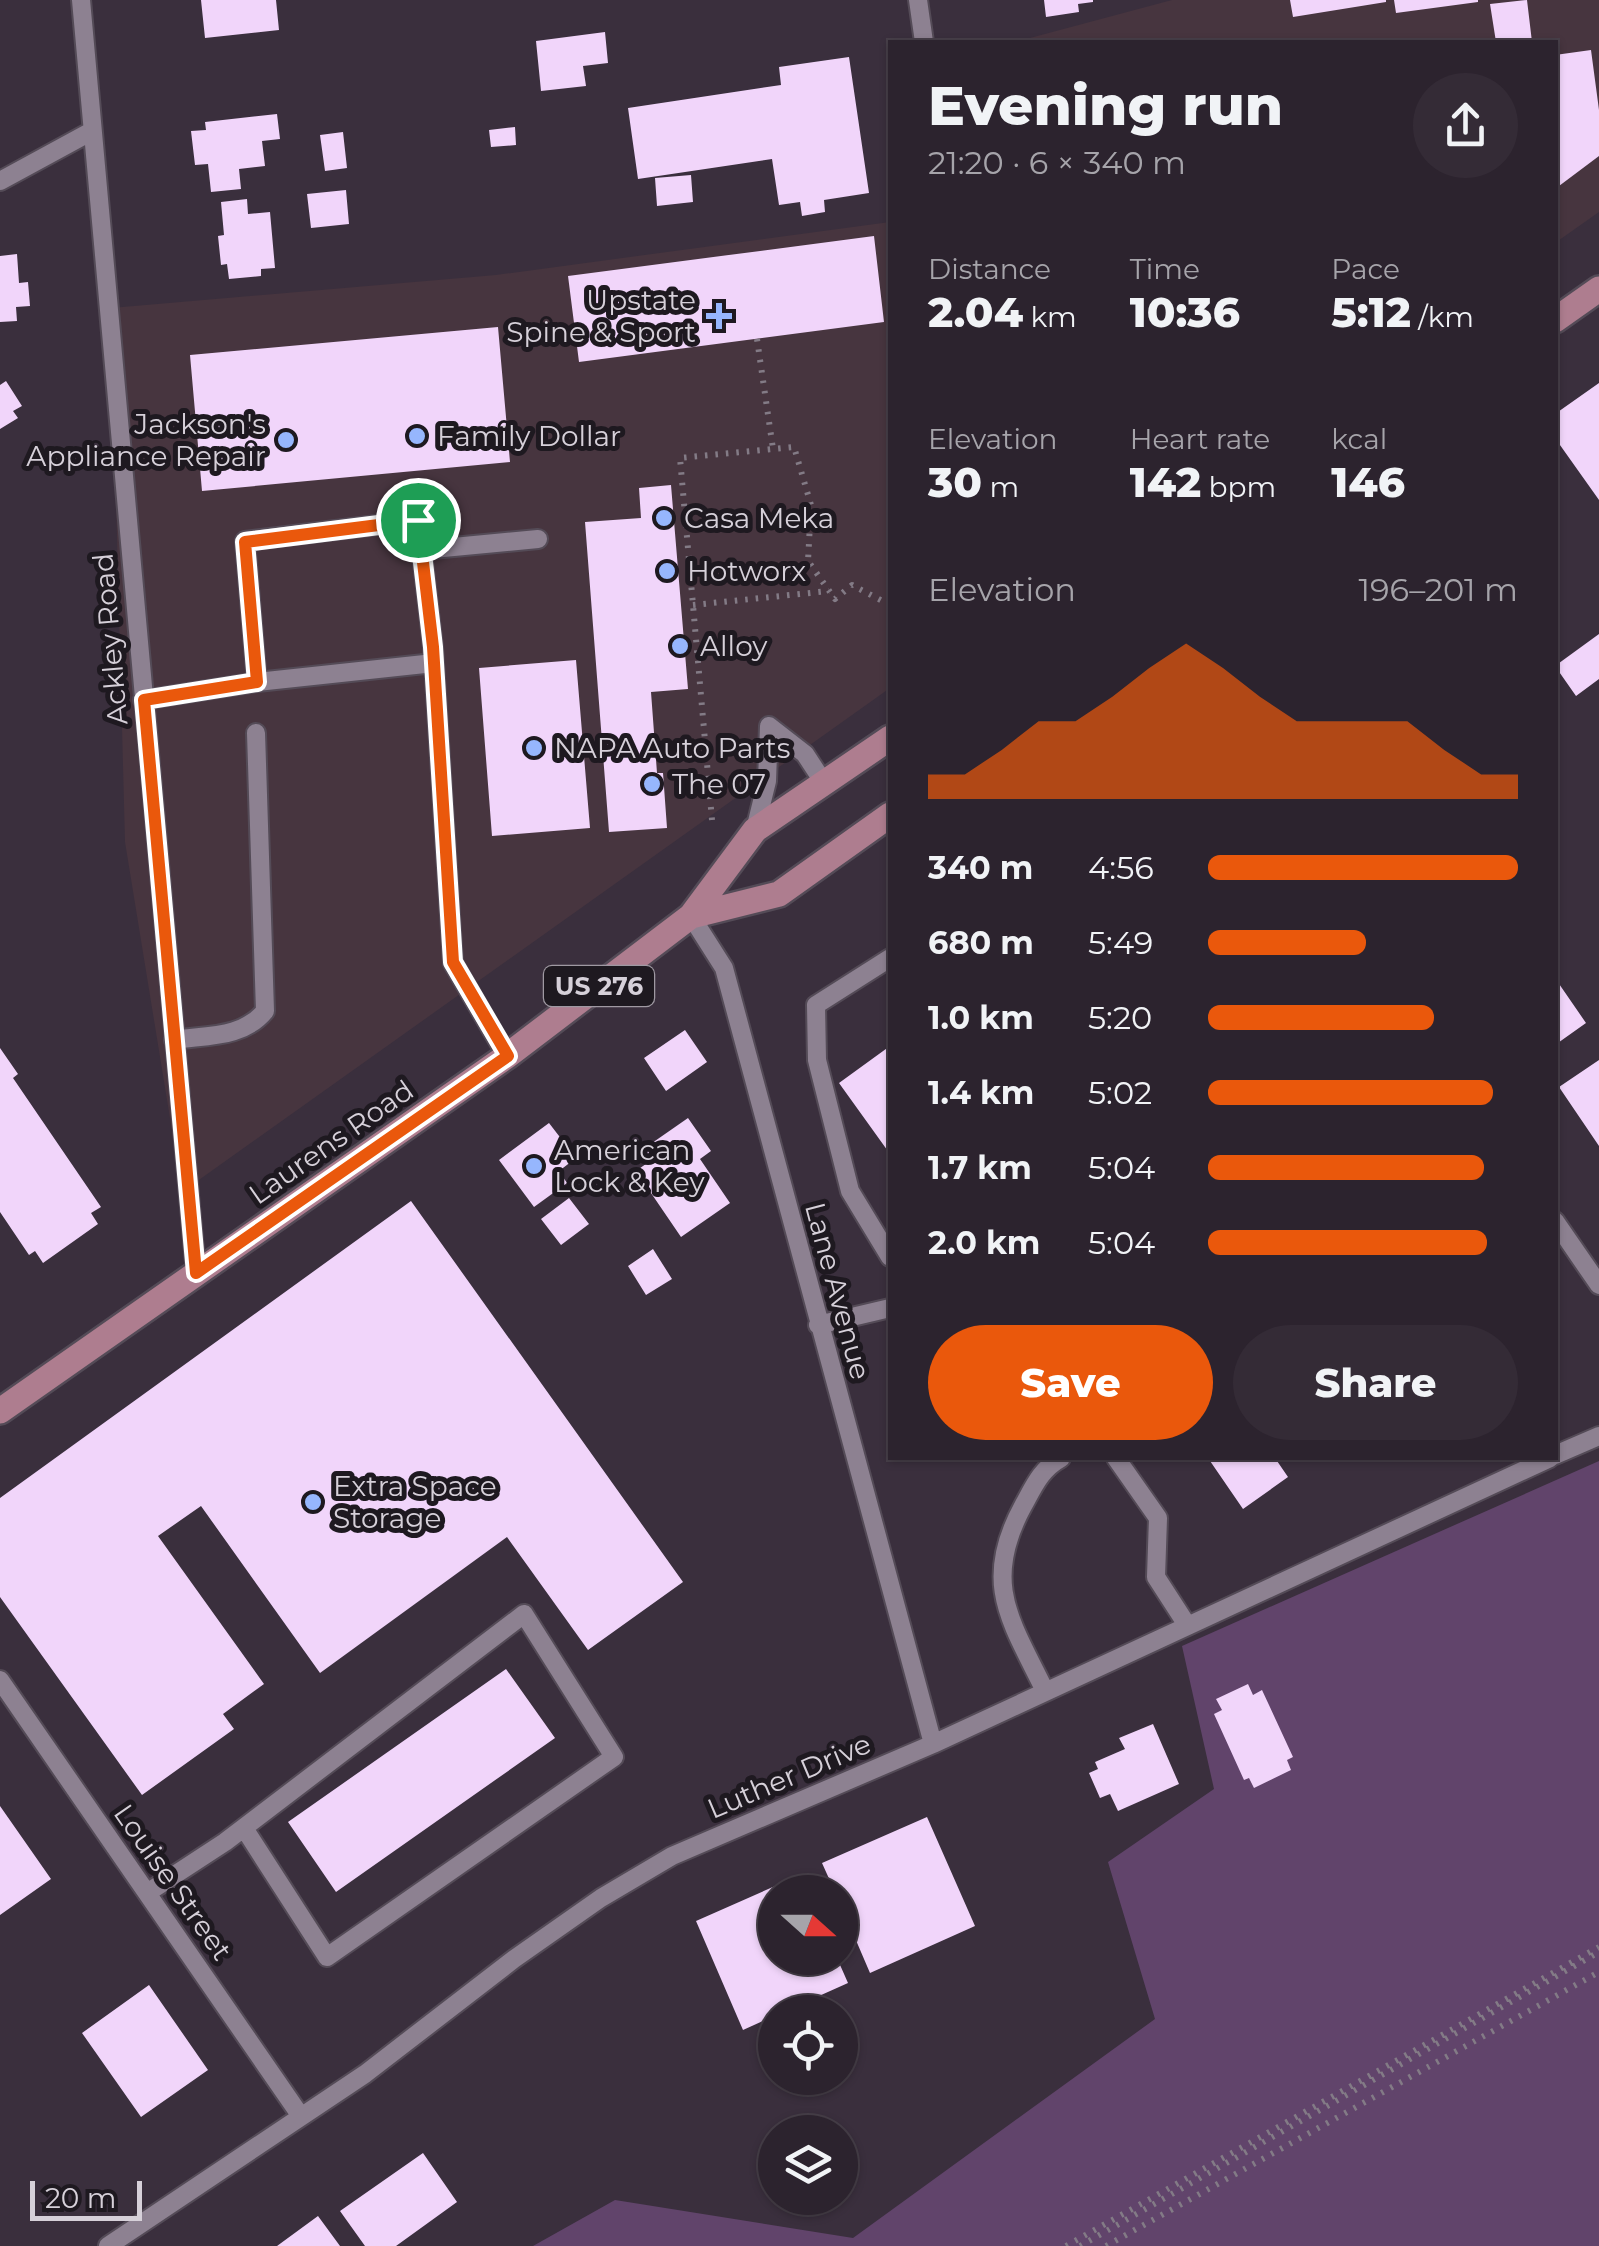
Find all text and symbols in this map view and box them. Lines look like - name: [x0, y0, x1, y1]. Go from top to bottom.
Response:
- text: Evening run: [928, 72, 1283, 139]
- button: share: [1413, 73, 1518, 178]
- text: 21:20 · 6 × 340 m: [928, 143, 1186, 182]
- text: Distance: [928, 252, 1051, 286]
- text: Time: [1130, 252, 1200, 286]
- text: Pace: [1331, 252, 1400, 286]
- place label: Upstate Spine & Sport: [506, 283, 696, 349]
- text: 2.04: [928, 286, 1023, 338]
- text: 10:36: [1130, 286, 1240, 338]
- text: 5:12: [1331, 286, 1411, 338]
- text: km: [1023, 300, 1077, 334]
- text: /km: [1411, 300, 1474, 334]
- marker: Upstate Spine & Sport: [706, 303, 732, 329]
- place label: Jackson's Appliance Repair: [26, 407, 266, 473]
- place label: Family Dollar: [437, 419, 621, 453]
- text: Elevation: [928, 422, 1057, 456]
- text: Heart rate: [1130, 422, 1270, 456]
- text: kcal: [1331, 422, 1387, 456]
- marker: Family Dollar: [406, 425, 428, 447]
- marker: Jackson's Appliance Repair: [275, 429, 297, 451]
- text: 30: [928, 456, 982, 508]
- text: 142: [1130, 456, 1201, 508]
- text: 146: [1331, 456, 1405, 508]
- text: m: [982, 470, 1019, 504]
- text: bpm: [1201, 470, 1276, 504]
- pin: [376, 478, 461, 563]
- icon: arrive: [391, 493, 446, 548]
- place label: Casa Meka: [684, 501, 834, 535]
- marker: Casa Meka: [653, 507, 675, 529]
- street label: Ackley Road: [86, 552, 134, 726]
- place label: Hotworx: [687, 554, 806, 588]
- marker: Hotworx: [656, 560, 678, 582]
- text: Elevation: [928, 570, 1076, 609]
- text: 196–201 m: [1359, 570, 1518, 609]
- place label: Alloy: [700, 629, 768, 663]
- marker: Alloy: [669, 635, 691, 657]
- place label: NAPA Auto Parts: [554, 731, 790, 765]
- marker: NAPA Auto Parts: [523, 737, 545, 759]
- place label: The 07: [672, 767, 766, 801]
- marker: The 07: [641, 773, 663, 795]
- text: 340 m: [928, 848, 1033, 887]
- text: 4:56: [1088, 848, 1154, 887]
- text: 680 m: [928, 923, 1034, 962]
- text: 5:49: [1088, 923, 1153, 962]
- road number: US 276: [544, 966, 654, 1006]
- text: 1.0 km: [928, 998, 1034, 1037]
- text: 5:20: [1088, 998, 1152, 1037]
- street label: Laurens Road: [242, 1073, 420, 1211]
- text: 1.4 km: [928, 1073, 1034, 1112]
- text: 5:02: [1088, 1073, 1152, 1112]
- place label: American Lock & Key: [554, 1133, 705, 1199]
- text: 1.7 km: [928, 1148, 1032, 1187]
- text: 5:04: [1088, 1148, 1155, 1187]
- marker: American Lock & Key: [523, 1155, 545, 1177]
- street label: Lane Avenue: [798, 1199, 878, 1383]
- text: 2.0 km: [928, 1223, 1040, 1262]
- text: 5:04: [1088, 1223, 1155, 1262]
- button: Save: [928, 1325, 1213, 1440]
- button: Share: [1233, 1325, 1518, 1440]
- place label: Extra Space Storage: [333, 1469, 497, 1535]
- marker: Extra Space Storage: [302, 1491, 324, 1513]
- street label: Luther Drive: [702, 1726, 876, 1826]
- street label: Louise Street: [107, 1797, 239, 1967]
- north arrow: [758, 1875, 858, 1975]
- map controls: [758, 1875, 858, 2215]
- button: locate: [758, 1995, 858, 2095]
- button: layers: [758, 2115, 858, 2215]
- scale bar: [30, 2176, 142, 2220]
- text: 20 m: [45, 2181, 116, 2215]

